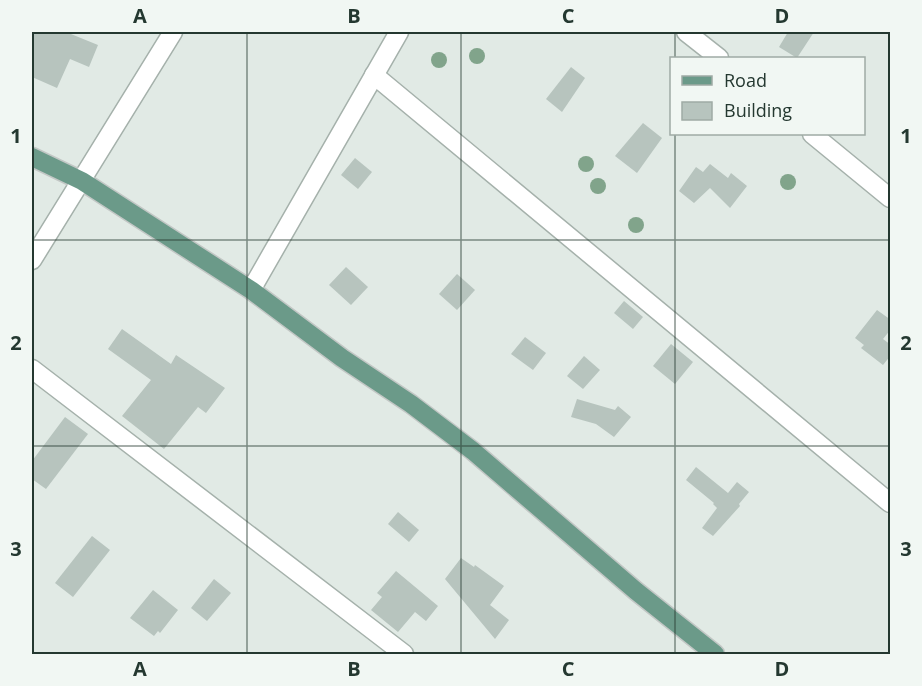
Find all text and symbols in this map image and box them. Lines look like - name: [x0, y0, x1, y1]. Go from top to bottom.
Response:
- text: A: [133, 2, 147, 29]
- text: B: [347, 2, 361, 29]
- text: C: [562, 2, 575, 29]
- text: D: [775, 2, 789, 29]
- legend: [670, 57, 865, 135]
- text: Road: [724, 68, 767, 92]
- text: Building: [724, 98, 792, 122]
- text: 1: [10, 122, 22, 149]
- text: 1: [900, 122, 912, 149]
- text: 2: [10, 329, 22, 356]
- text: 2: [900, 329, 912, 356]
- text: 3: [10, 535, 22, 562]
- text: 3: [900, 535, 912, 562]
- text: A: [133, 655, 147, 682]
- text: B: [347, 655, 361, 682]
- text: C: [562, 655, 575, 682]
- text: D: [775, 655, 789, 682]

